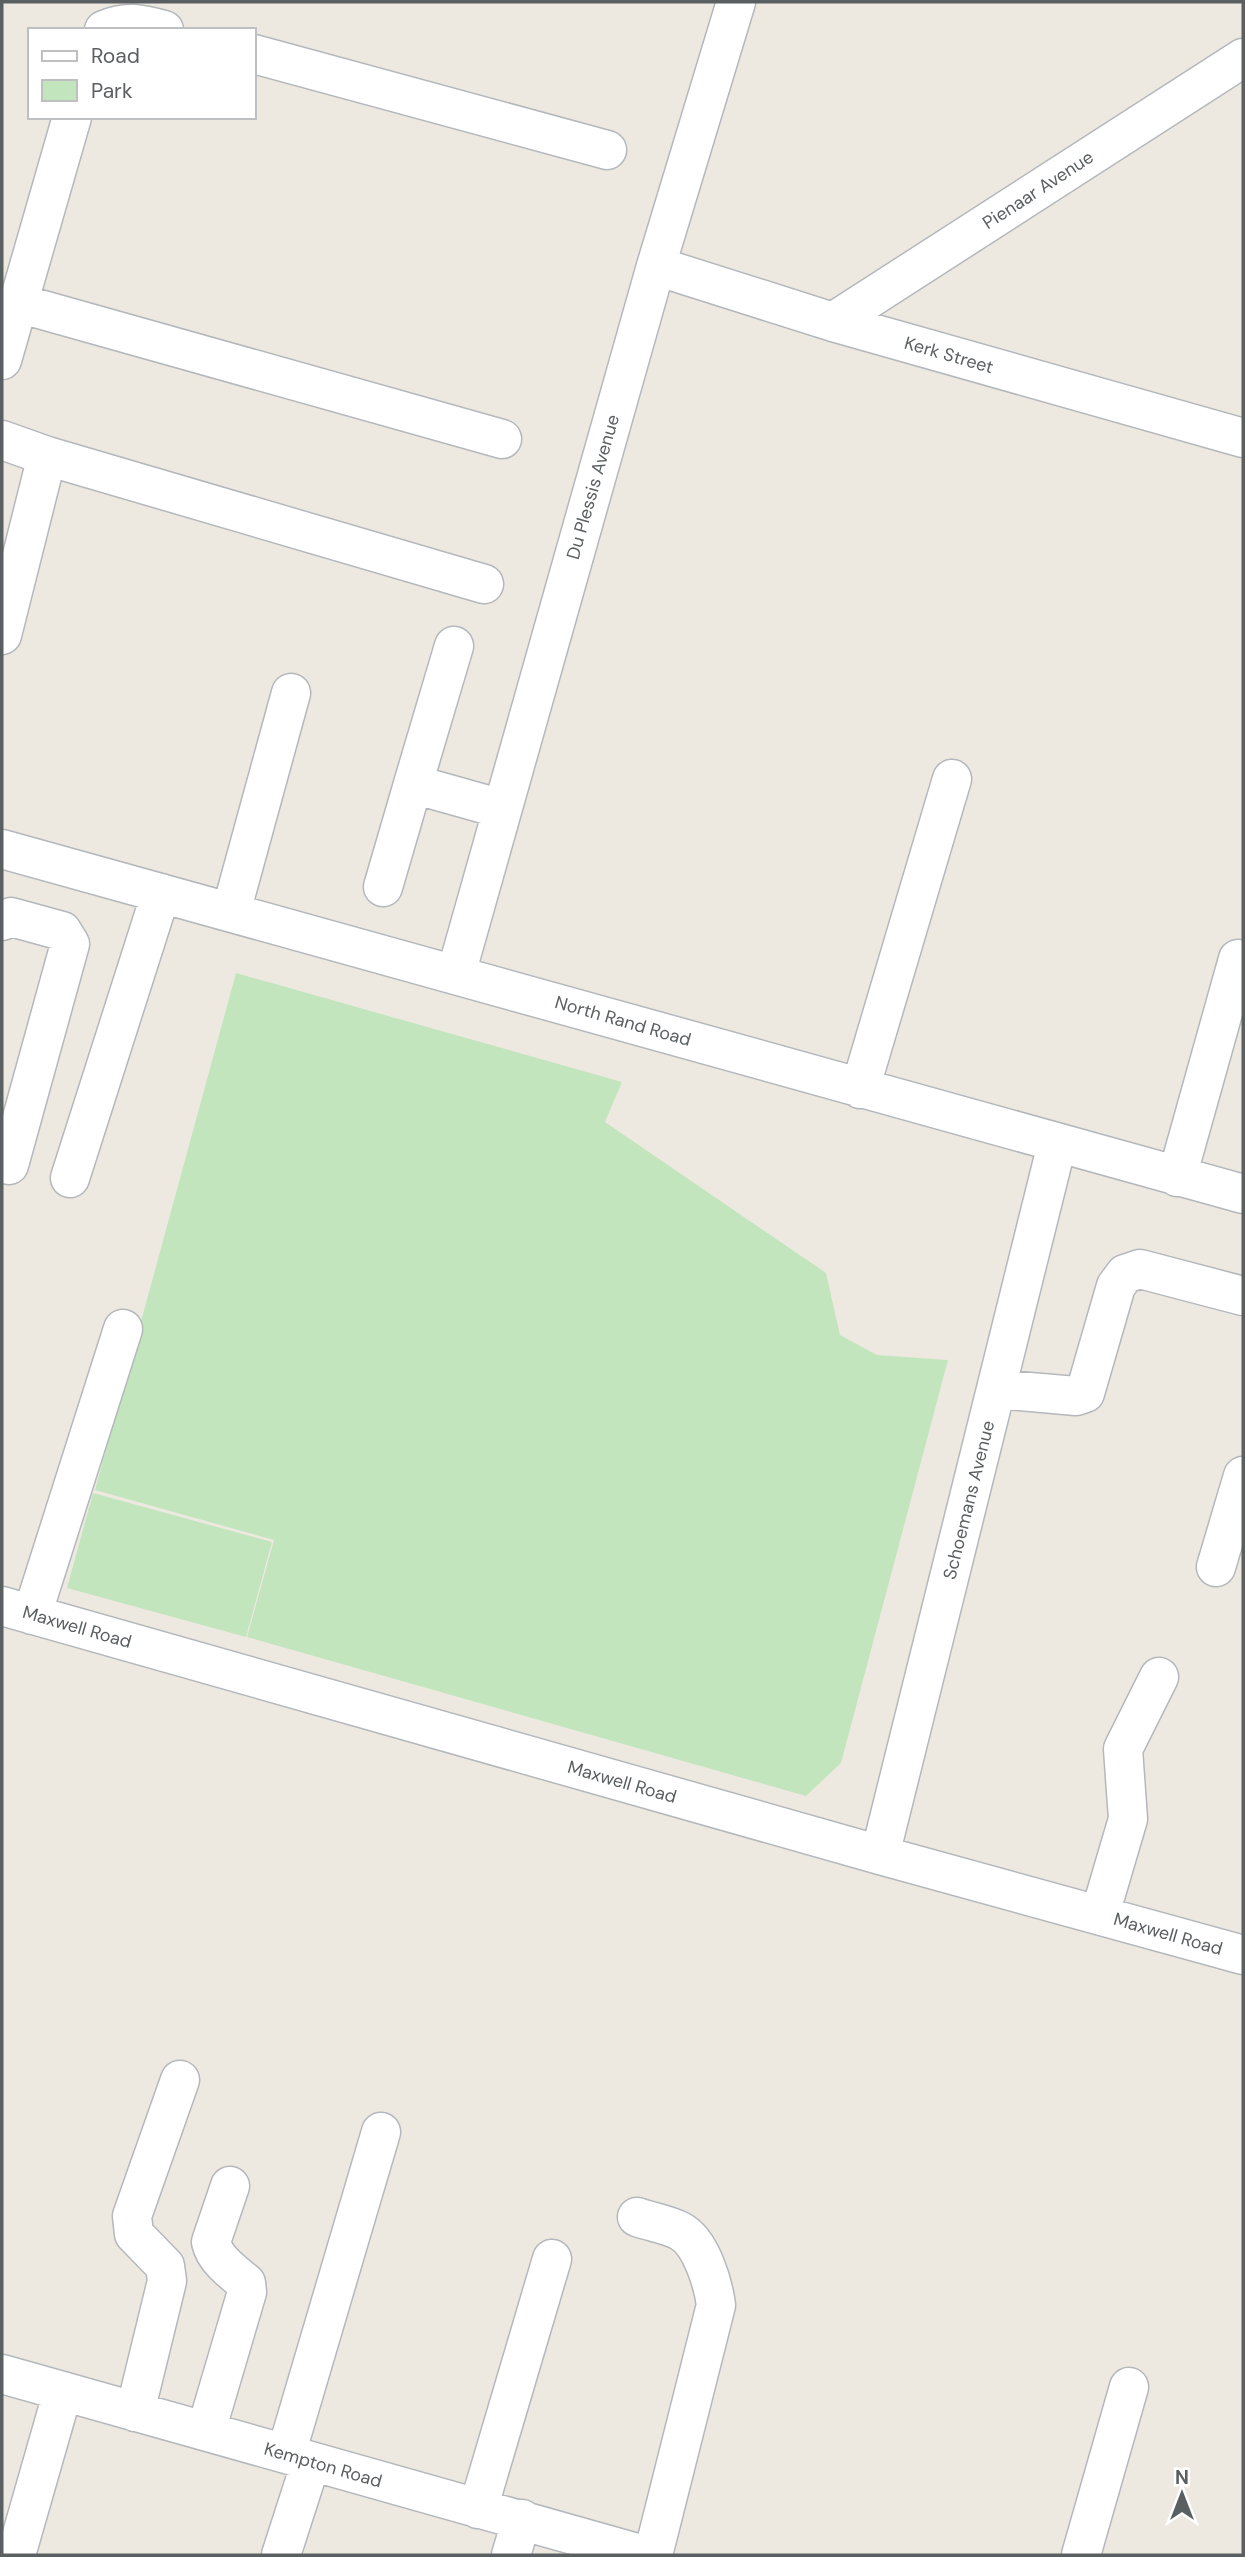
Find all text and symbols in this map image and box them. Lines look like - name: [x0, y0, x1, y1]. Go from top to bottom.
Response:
- legend: [28, 28, 256, 119]
- text: Road: [91, 42, 140, 70]
- text: Park: [91, 77, 133, 105]
- street label: Pienaar Avenue: [978, 145, 1098, 235]
- street label: Kerk Street: [902, 331, 996, 379]
- street label: Du Plessis Avenue: [561, 412, 625, 562]
- street label: North Rand Road: [552, 990, 694, 1052]
- street label: Schoemans Avenue: [938, 1418, 1000, 1582]
- street label: Maxwell Road: [20, 1600, 134, 1654]
- street label: Maxwell Road: [565, 1755, 679, 1809]
- street label: Maxwell Road: [1111, 1907, 1225, 1961]
- street label: Kempton Road: [261, 2437, 385, 2493]
- north arrow: [1147, 2459, 1217, 2529]
- text: N: [1175, 2465, 1189, 2490]

